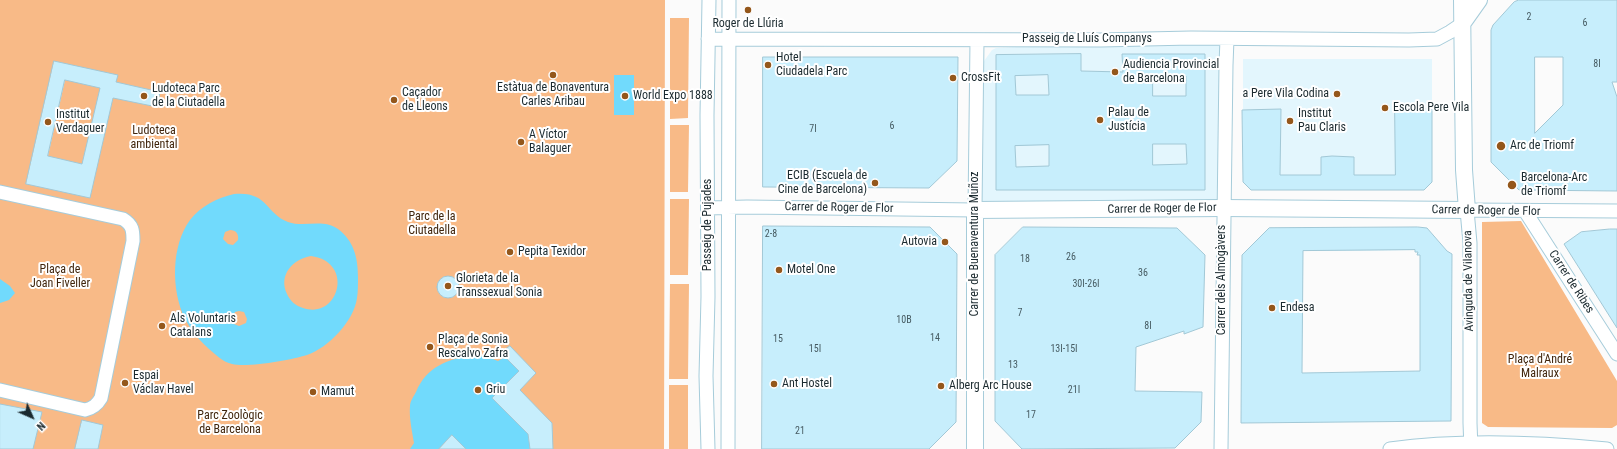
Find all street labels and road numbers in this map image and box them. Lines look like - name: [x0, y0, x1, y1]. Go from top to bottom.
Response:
- street label: Passeig de Lluís Companys: [1022, 32, 1152, 46]
- street label: Carrer de Buenaventura Muñoz: [968, 171, 982, 317]
- street label: Passeig de Pujades: [701, 179, 715, 271]
- street label: Carrer de Roger de Flor: [784, 200, 894, 216]
- street label: Carrer de Roger de Flor: [1107, 201, 1217, 217]
- street label: Carrer de Roger de Flor: [1431, 203, 1541, 219]
- street label: Carrer dels Almogàvers: [1215, 225, 1229, 335]
- street label: Avinguda de Vilanova: [1461, 230, 1477, 332]
- street label: Carrer de Ribes: [1545, 248, 1597, 316]

